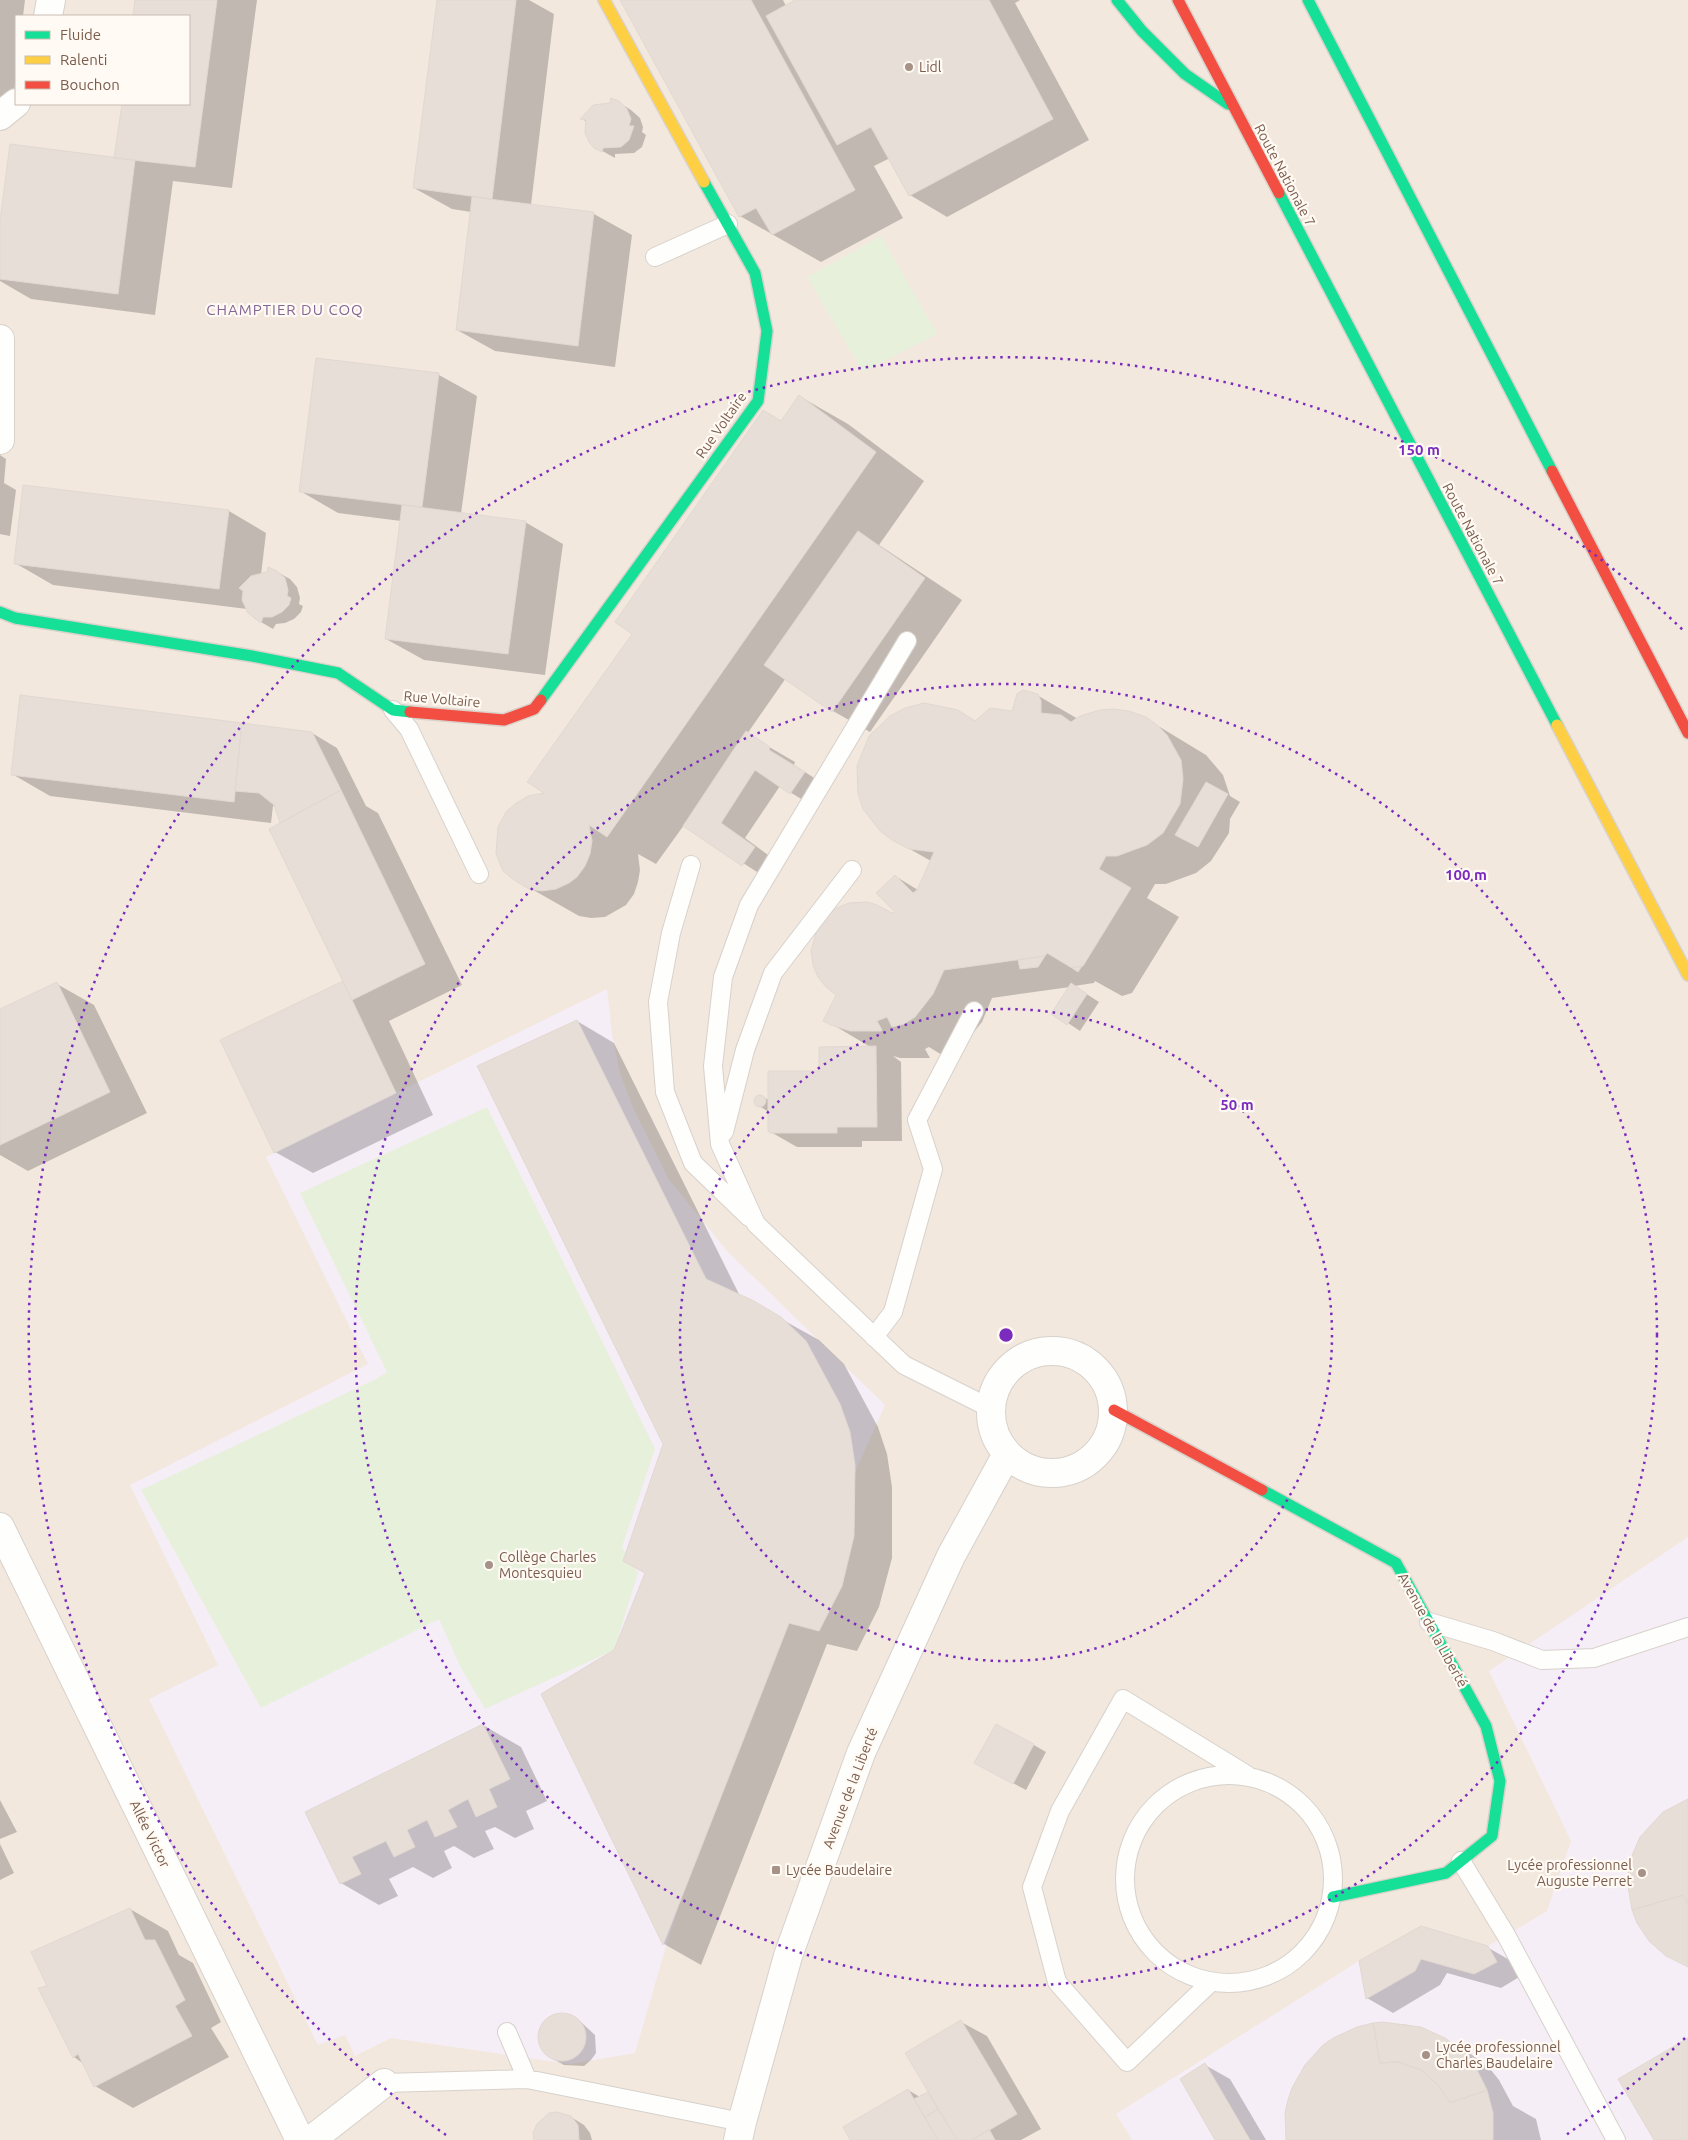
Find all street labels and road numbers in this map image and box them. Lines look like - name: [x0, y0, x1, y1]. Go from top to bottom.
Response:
- street label: Route Nationale 7: [1251, 121, 1319, 229]
- street label: Rue Voltaire: [692, 389, 750, 461]
- street label: Route Nationale 7: [1439, 480, 1507, 588]
- street label: Rue Voltaire: [403, 688, 481, 710]
- street label: Avenue de la Liberté: [1395, 1570, 1471, 1690]
- street label: Avenue de la Liberté: [819, 1725, 881, 1851]
- street label: Allée Victor: [127, 1798, 174, 1871]

